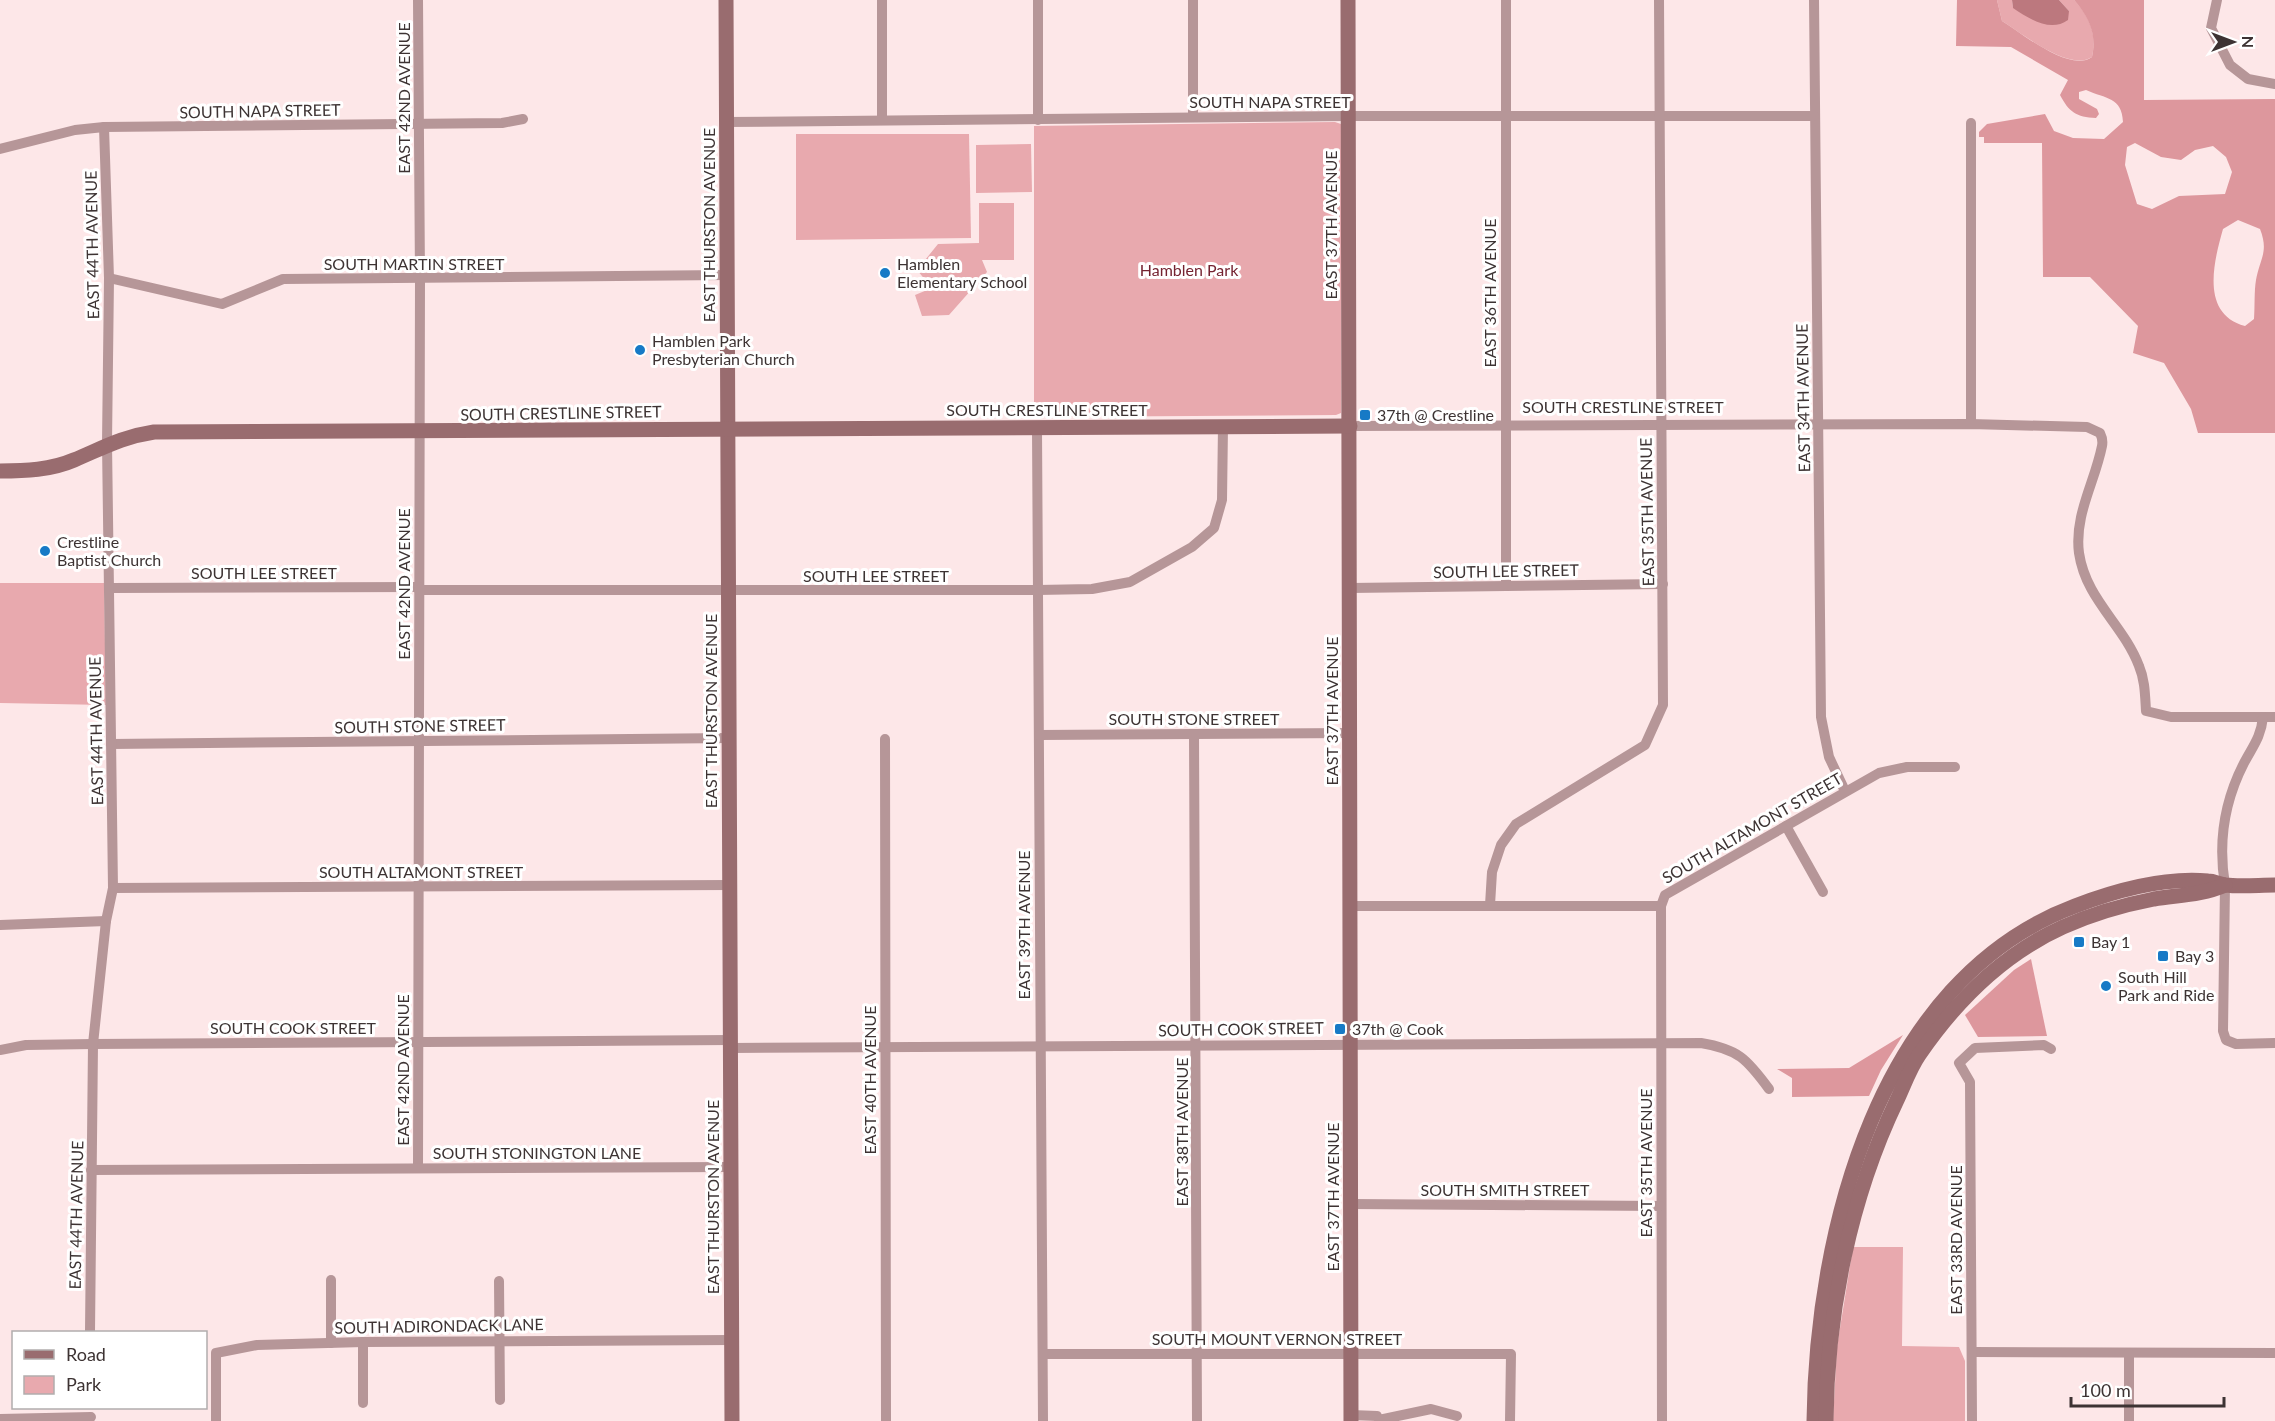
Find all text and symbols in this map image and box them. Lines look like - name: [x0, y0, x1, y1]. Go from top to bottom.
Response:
- north arrow: [2203, 12, 2263, 72]
- street label: EAST 42ND AVENUE: [394, 22, 413, 174]
- text: N: [2239, 36, 2258, 48]
- street label: SOUTH NAPA STREET: [1189, 92, 1351, 111]
- street label: SOUTH NAPA STREET: [179, 100, 341, 121]
- street label: EAST THURSTON AVENUE: [699, 128, 718, 322]
- street label: EAST 37TH AVENUE: [1321, 151, 1340, 299]
- street label: EAST 44TH AVENUE: [81, 170, 102, 320]
- street label: EAST 36TH AVENUE: [1480, 219, 1499, 367]
- street label: SOUTH MARTIN STREET: [324, 254, 505, 273]
- place label: Hamblen Elementary School: [897, 254, 1027, 291]
- park label: Hamblen Park: [1140, 260, 1239, 279]
- marker: Hamblen Elementary School: [878, 266, 892, 280]
- street label: EAST 34TH AVENUE: [1792, 323, 1813, 473]
- place label: Hamblen Park Presbyterian Church: [652, 331, 795, 368]
- marker: Hamblen Park Presbyterian Church: [633, 343, 647, 357]
- street label: SOUTH CRESTLINE STREET: [1522, 397, 1724, 416]
- street label: SOUTH CRESTLINE STREET: [946, 400, 1148, 419]
- street label: SOUTH CRESTLINE STREET: [460, 401, 662, 424]
- place label: 37th @ Crestline: [1377, 405, 1494, 424]
- marker: 37th @ Crestline: [1358, 408, 1372, 422]
- street label: EAST 35TH AVENUE: [1636, 437, 1657, 587]
- street label: EAST 42ND AVENUE: [394, 508, 413, 660]
- place label: Crestline Baptist Church: [57, 532, 161, 569]
- marker: Crestline Baptist Church: [38, 544, 52, 558]
- street label: SOUTH LEE STREET: [1433, 560, 1580, 581]
- street label: SOUTH LEE STREET: [191, 563, 337, 582]
- street label: SOUTH LEE STREET: [803, 566, 949, 585]
- street label: EAST THURSTON AVENUE: [701, 614, 720, 808]
- street label: EAST 37TH AVENUE: [1322, 637, 1341, 785]
- street label: EAST 44TH AVENUE: [85, 656, 106, 806]
- street label: SOUTH STONE STREET: [1108, 709, 1280, 728]
- street label: SOUTH STONE STREET: [334, 714, 506, 736]
- street label: SOUTH ALTAMONT STREET: [1659, 768, 1845, 887]
- street label: EAST 39TH AVENUE: [1014, 851, 1033, 999]
- street label: SOUTH ALTAMONT STREET: [319, 862, 524, 881]
- place label: Bay 1: [2091, 932, 2130, 951]
- marker: Bay 1: [2072, 935, 2086, 949]
- place label: Bay 3: [2175, 946, 2214, 965]
- marker: Bay 3: [2156, 949, 2170, 963]
- place label: South Hill Park and Ride: [2118, 967, 2214, 1004]
- marker: South Hill Park and Ride: [2099, 979, 2113, 993]
- street label: EAST 42ND AVENUE: [393, 994, 412, 1146]
- street label: EAST 40TH AVENUE: [860, 1006, 879, 1154]
- street label: SOUTH COOK STREET: [210, 1018, 376, 1037]
- street label: SOUTH COOK STREET: [1158, 1018, 1325, 1039]
- place label: 37th @ Cook: [1352, 1019, 1444, 1038]
- marker: 37th @ Cook: [1333, 1022, 1347, 1036]
- street label: EAST 38TH AVENUE: [1172, 1058, 1191, 1206]
- street label: EAST 35TH AVENUE: [1636, 1089, 1655, 1237]
- street label: EAST THURSTON AVENUE: [703, 1100, 722, 1294]
- street label: EAST 37TH AVENUE: [1323, 1123, 1342, 1271]
- street label: EAST 44TH AVENUE: [65, 1140, 86, 1290]
- street label: SOUTH STONINGTON LANE: [433, 1143, 641, 1162]
- street label: EAST 33RD AVENUE: [1946, 1165, 1965, 1315]
- street label: SOUTH SMITH STREET: [1421, 1180, 1590, 1199]
- street label: SOUTH ADIRONDACK LANE: [334, 1314, 544, 1337]
- street label: SOUTH MOUNT VERNON STREET: [1152, 1329, 1403, 1348]
- legend: [12, 1331, 207, 1409]
- text: Road: [66, 1343, 106, 1365]
- scale bar: [2071, 1370, 2224, 1408]
- text: Park: [66, 1373, 102, 1395]
- text: 100 m: [2080, 1379, 2131, 1401]

